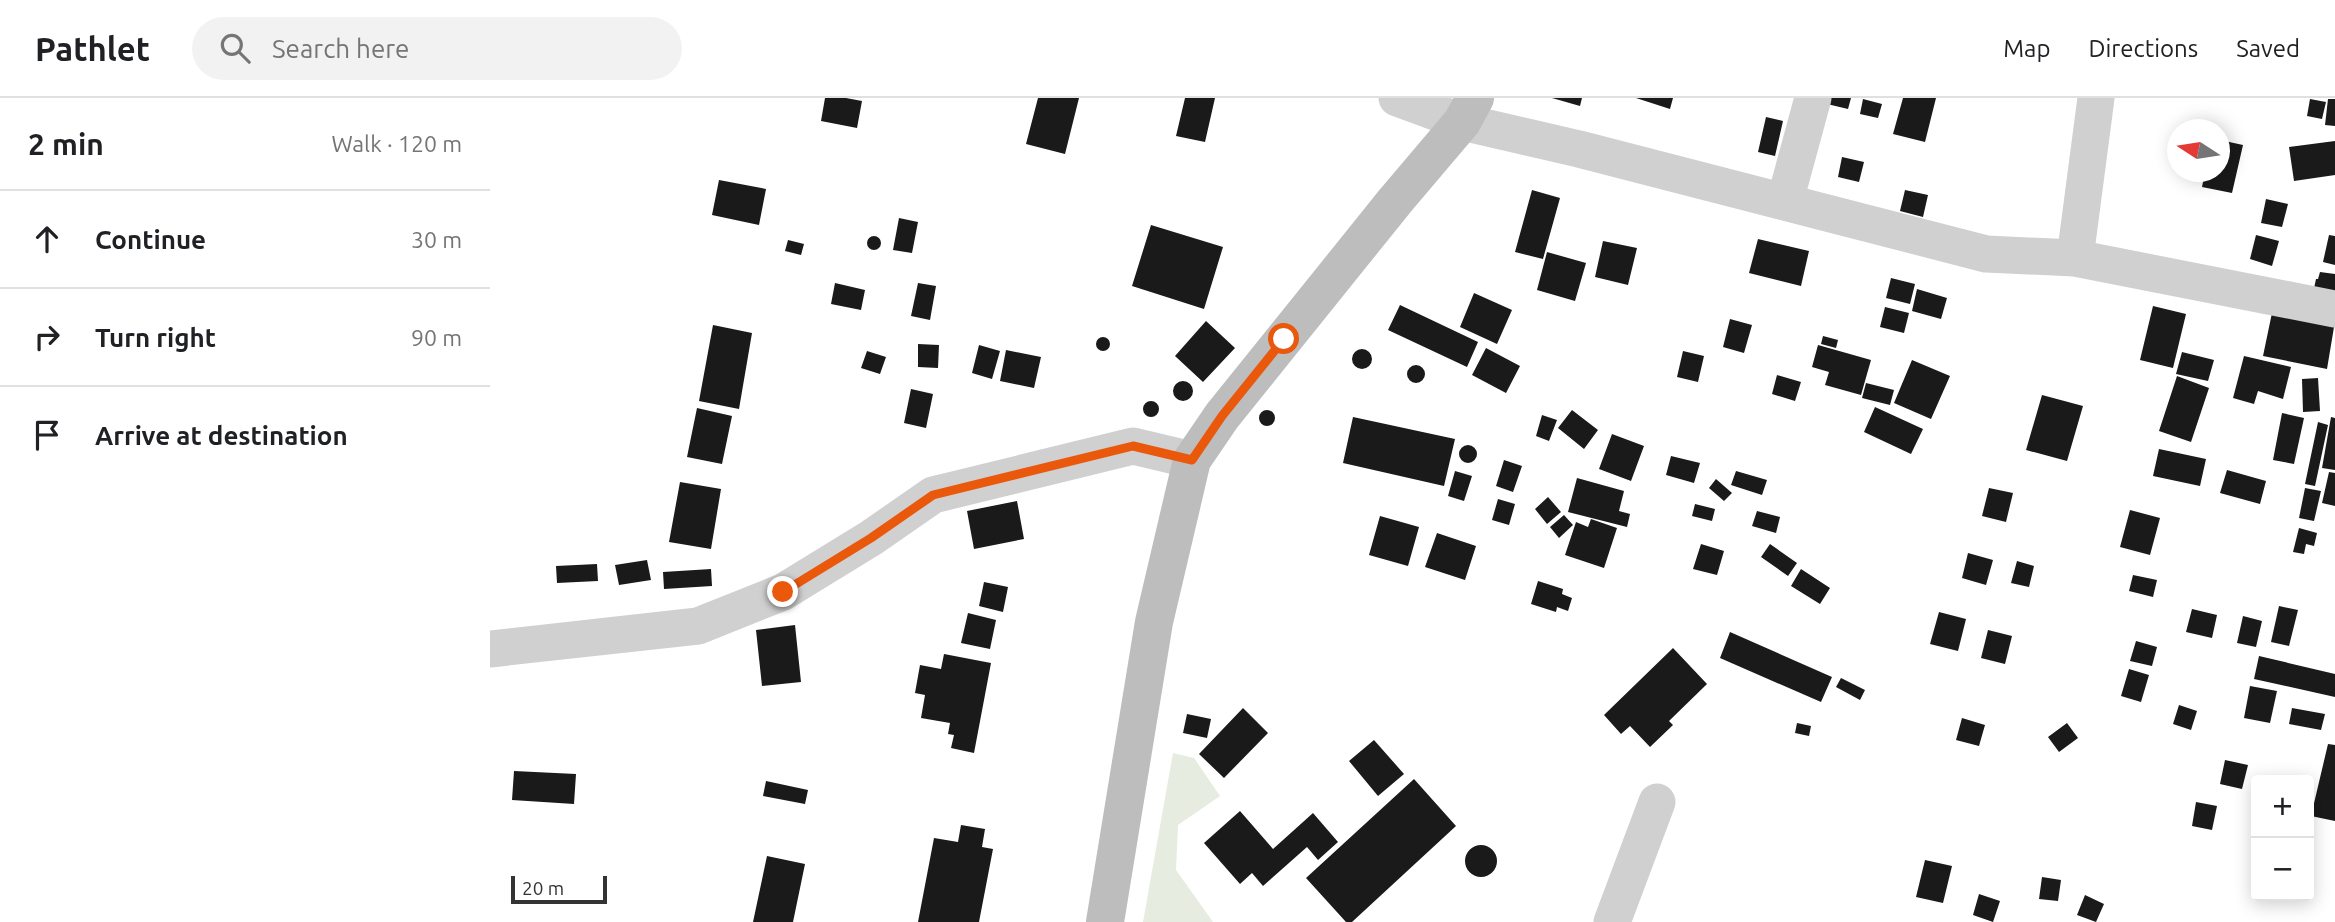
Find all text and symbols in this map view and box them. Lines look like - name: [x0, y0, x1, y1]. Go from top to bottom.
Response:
- search box: [192, 17, 682, 80]
- icon: search: [216, 29, 254, 67]
- text: Pathlet: [35, 30, 150, 67]
- text: Search here: [272, 34, 409, 63]
- text: Map: [2003, 35, 2050, 62]
- text: Directions: [2088, 35, 2198, 62]
- text: Saved: [2236, 35, 2300, 62]
- north arrow: [2167, 119, 2230, 182]
- text: 2 min: [28, 127, 104, 161]
- text: Walk · 120 m: [331, 131, 462, 156]
- icon: ahead: [28, 220, 66, 258]
- text: Continue: [95, 225, 206, 254]
- text: 30 m: [411, 227, 462, 252]
- icon: right: [28, 318, 66, 356]
- text: Turn right: [95, 323, 216, 352]
- route start: [1268, 323, 1299, 354]
- text: 90 m: [411, 325, 462, 350]
- icon: arrive: [28, 416, 66, 454]
- text: Arrive at destination: [95, 421, 348, 450]
- route end: [767, 576, 798, 607]
- map controls: [2251, 775, 2314, 901]
- button: +: [2251, 775, 2314, 838]
- button: −: [2251, 838, 2314, 901]
- scale bar: [511, 873, 607, 905]
- text: 20 m: [522, 877, 564, 899]

